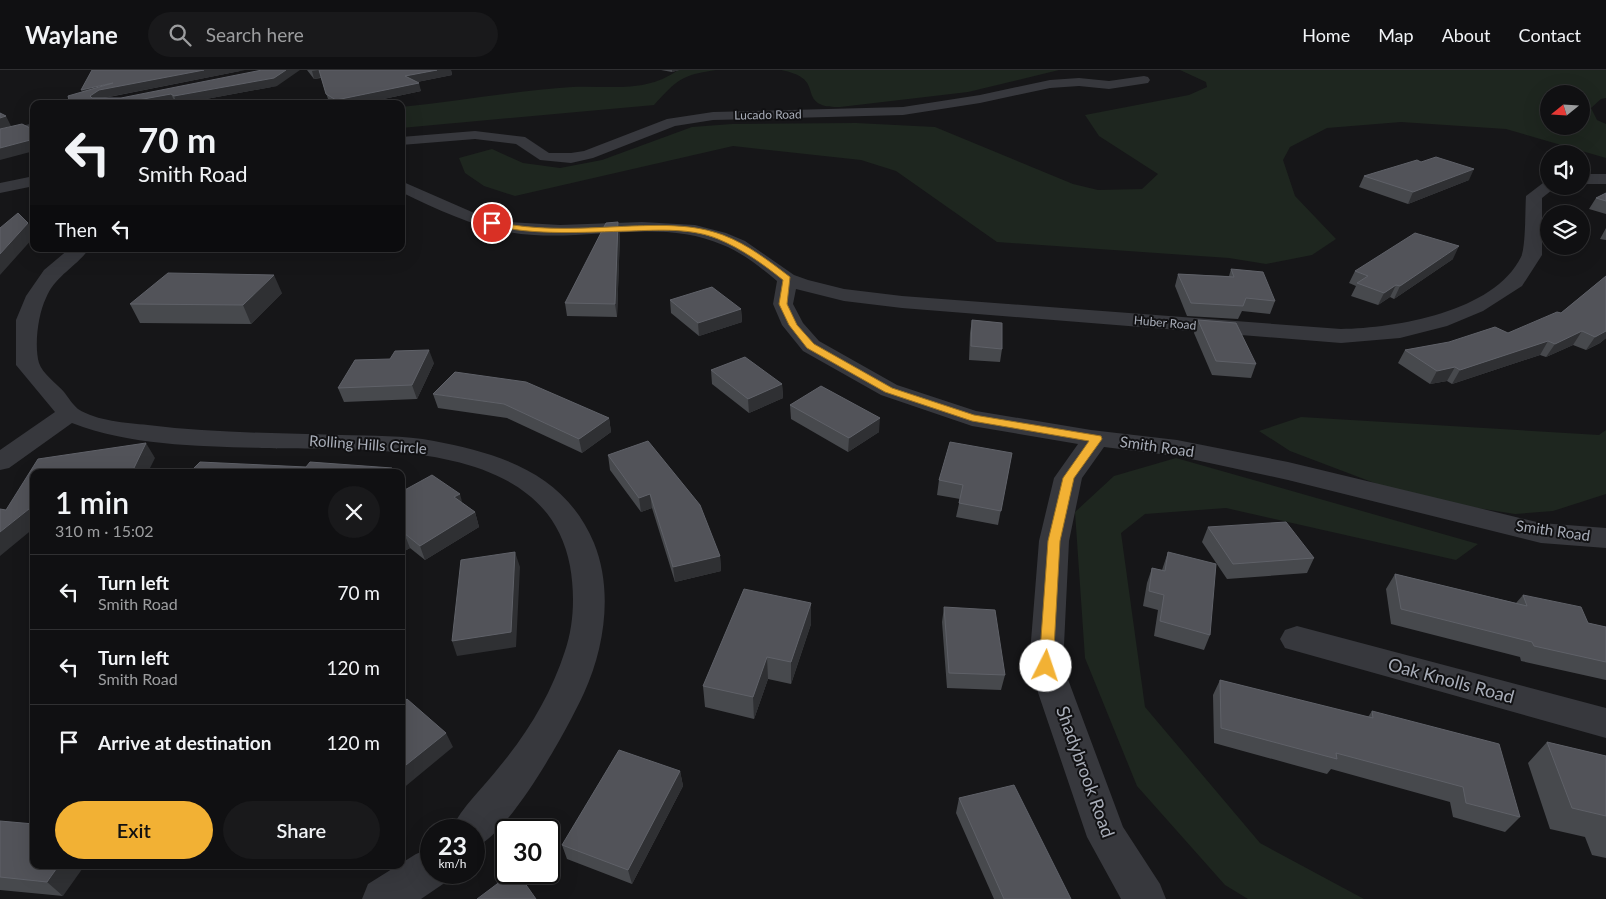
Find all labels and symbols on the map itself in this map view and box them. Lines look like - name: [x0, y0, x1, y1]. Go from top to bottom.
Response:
- north arrow: [1540, 85, 1590, 135]
- street label: Lucado Road: [734, 106, 802, 123]
- pin: [471, 202, 513, 244]
- street label: Huber Road: [1133, 312, 1197, 333]
- street label: Rolling Hills Circle: [309, 431, 428, 457]
- street label: Smith Road: [1119, 432, 1195, 460]
- street label: Smith Road: [1515, 516, 1591, 544]
- position arrow: [1019, 639, 1071, 691]
- street label: Oak Knolls Road: [1386, 653, 1517, 707]
- street label: Shadybrook Road: [1052, 703, 1120, 840]
- speed limit sign: 30: [495, 819, 560, 884]

